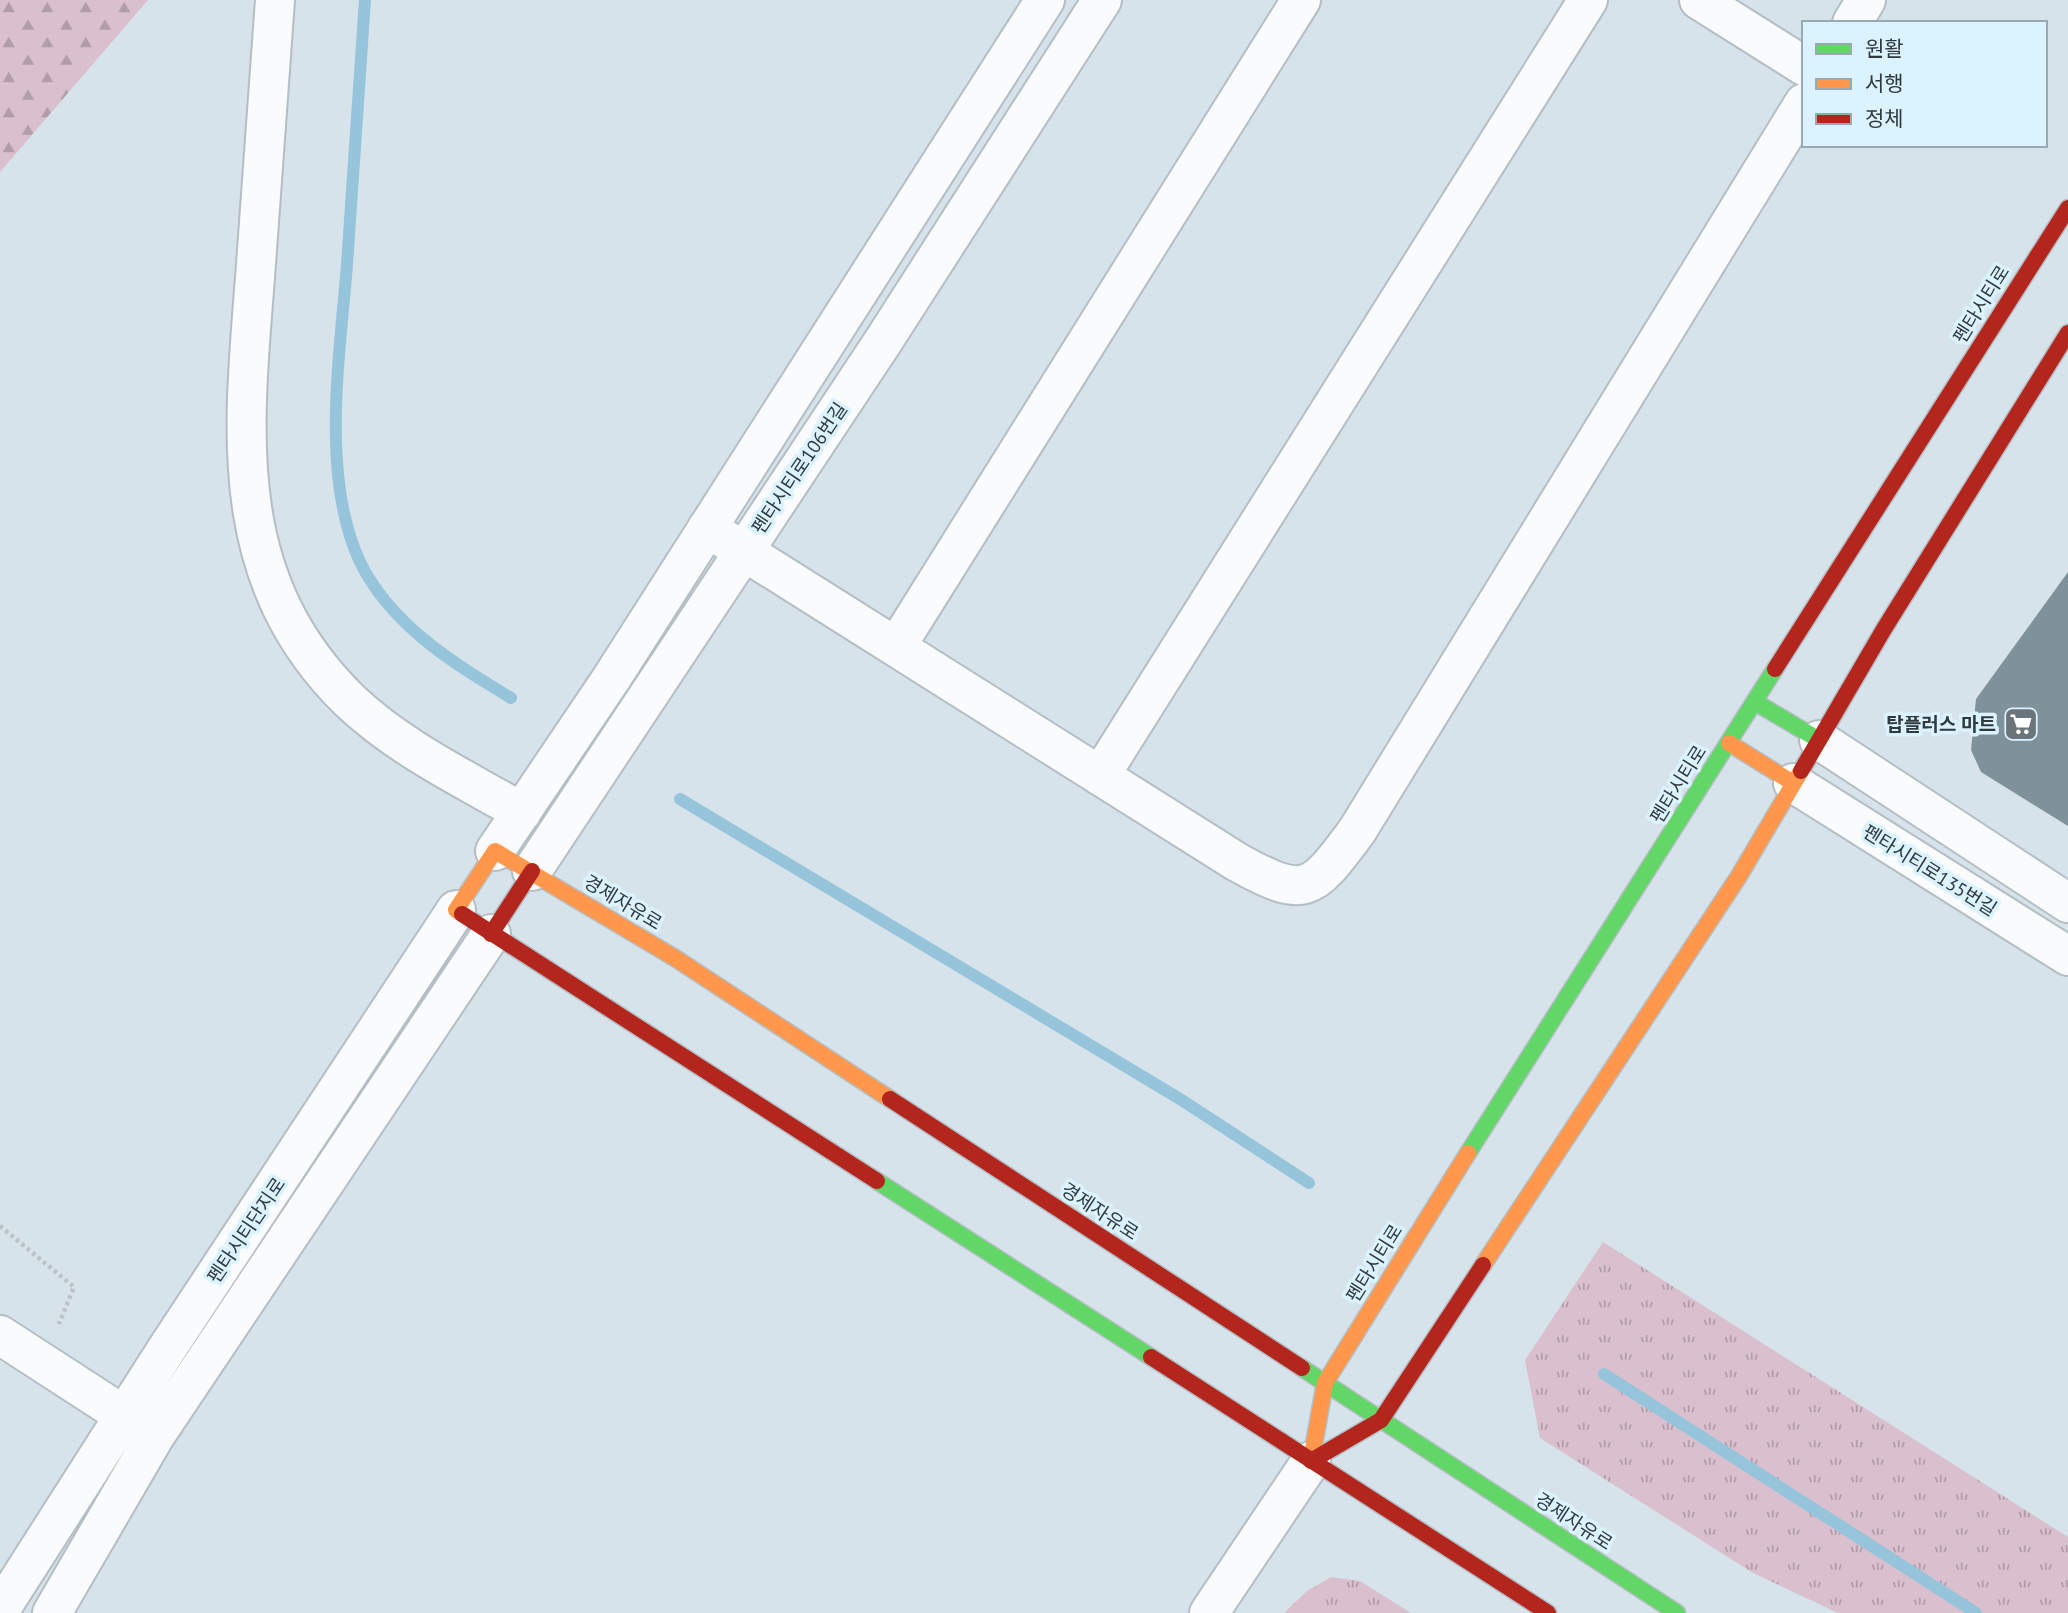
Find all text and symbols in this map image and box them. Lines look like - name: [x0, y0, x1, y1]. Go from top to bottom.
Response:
- legend: [1802, 21, 2047, 147]
- text: 원활: [1865, 35, 1904, 62]
- text: 서행: [1865, 70, 1904, 97]
- text: 정체: [1865, 105, 1904, 132]
- street label: 펜타시티로: [1948, 261, 2014, 347]
- street label: 펜타시티로106번길: [746, 398, 852, 538]
- supermarket icon: 탑플러스 마트: [2002, 705, 2040, 743]
- place label: 탑플러스 마트: [1886, 712, 1996, 736]
- street label: 펜타시티로: [1645, 741, 1711, 827]
- street label: 펜타시티로135번길: [1859, 819, 2001, 921]
- street label: 경제자유로: [579, 869, 667, 935]
- street label: 펜타시티단지로: [202, 1173, 290, 1287]
- street label: 경제자유로: [1057, 1177, 1143, 1245]
- street label: 펜타시티로: [1341, 1220, 1407, 1306]
- street label: 경제자유로: [1531, 1487, 1617, 1555]

